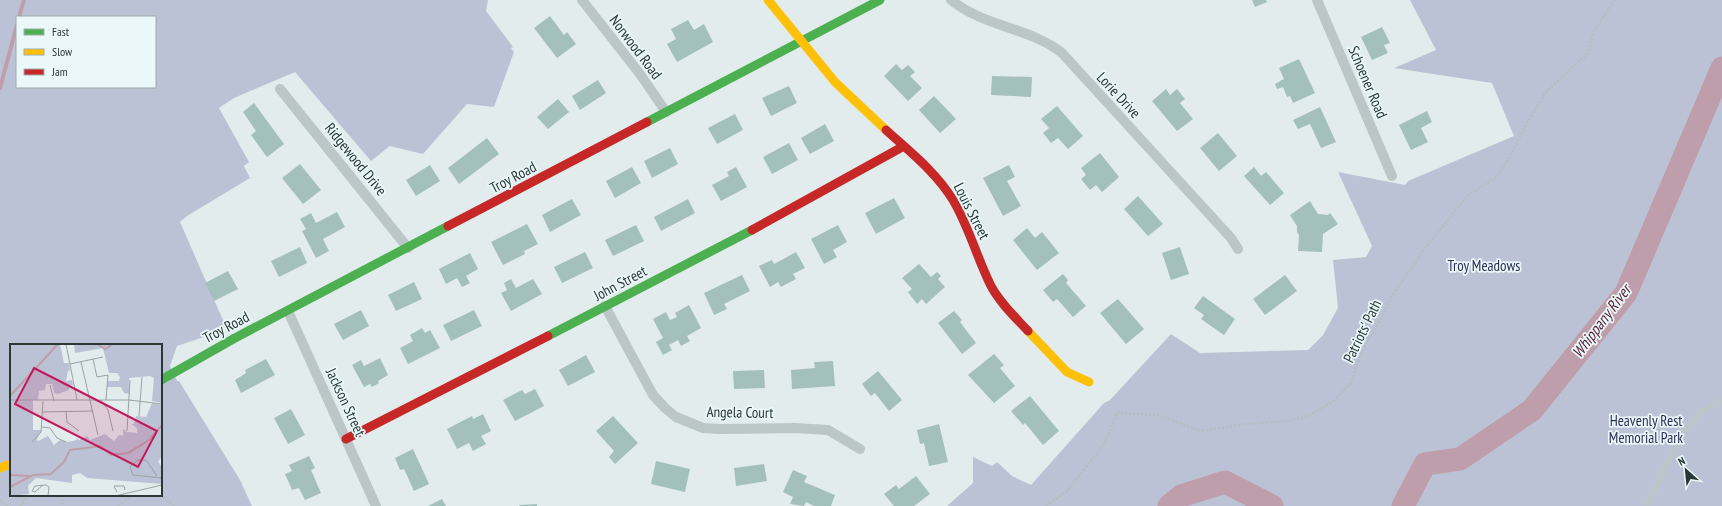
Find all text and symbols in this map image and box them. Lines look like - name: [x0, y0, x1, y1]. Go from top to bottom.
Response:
- street label: Norwood Road: [606, 11, 666, 83]
- legend: [16, 16, 156, 88]
- text: Fast: [52, 24, 70, 39]
- street label: Schoener Road: [1344, 43, 1392, 121]
- text: Slow: [52, 44, 73, 59]
- text: Jam: [51, 64, 68, 79]
- street label: Lorie Drive: [1093, 68, 1145, 122]
- street label: Ridgewood Drive: [321, 119, 391, 199]
- street label: Troy Road: [487, 157, 539, 197]
- street label: Louis Street: [950, 179, 994, 243]
- park label: Troy Meadows: [1448, 256, 1520, 275]
- street label: John Street: [589, 261, 650, 305]
- water label: Whippany River: [1567, 279, 1636, 361]
- street label: Patriots' Path: [1339, 296, 1385, 366]
- street label: Troy Road: [200, 307, 252, 347]
- inset map: [10, 344, 162, 496]
- street label: Jackson Street: [322, 364, 370, 439]
- street label: Angela Court: [706, 402, 774, 422]
- park label: Heavenly Rest Memorial Park: [1609, 411, 1683, 447]
- north arrow: [1666, 450, 1706, 490]
- text: N: [1676, 453, 1687, 469]

